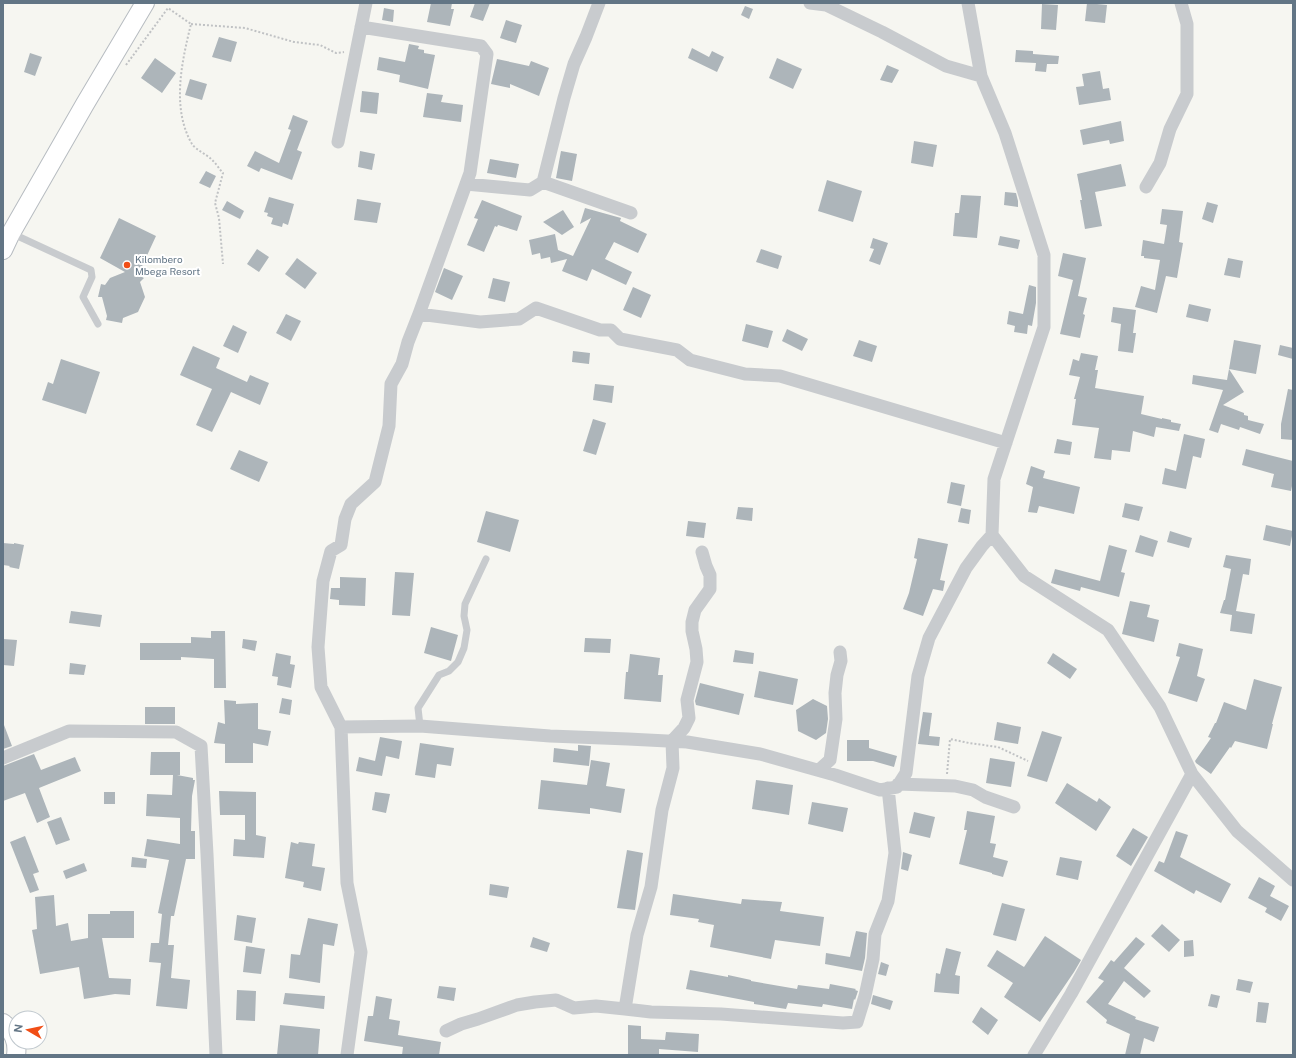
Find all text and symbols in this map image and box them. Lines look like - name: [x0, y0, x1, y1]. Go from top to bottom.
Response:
- place label: Kilombero Mbega Resort: [135, 253, 200, 277]
- marker: Kilombero Mbega Resort: [122, 260, 132, 270]
- north arrow: [8, 1010, 48, 1050]
- text: N: [12, 1023, 25, 1034]

